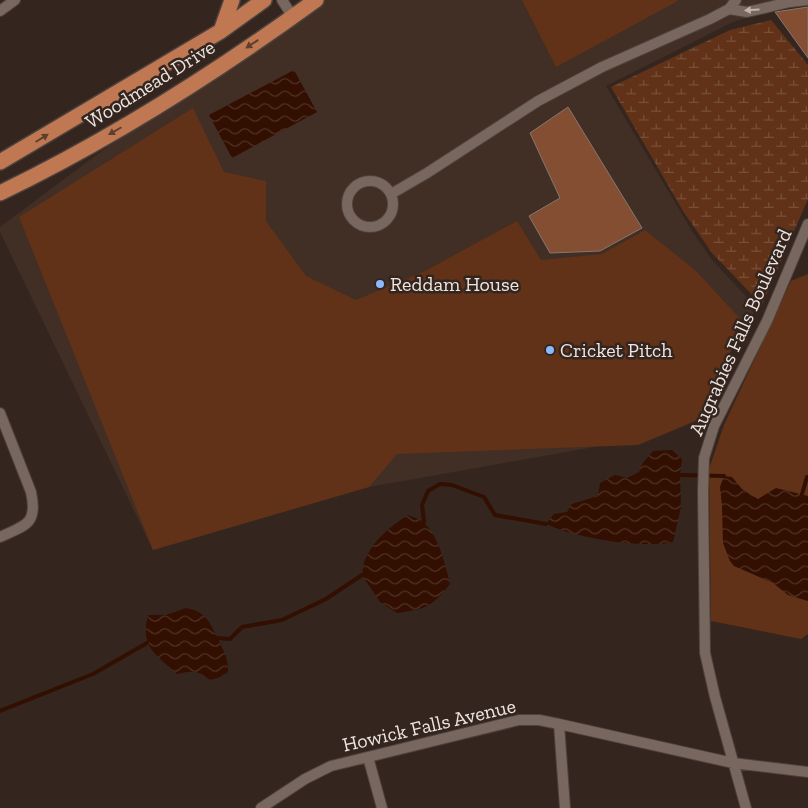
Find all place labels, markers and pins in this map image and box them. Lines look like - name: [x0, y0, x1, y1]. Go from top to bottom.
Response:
- place label: Reddam House: [390, 272, 519, 296]
- marker: Reddam House: [374, 278, 386, 290]
- place label: Cricket Pitch: [560, 338, 673, 362]
- marker: Cricket Pitch: [544, 344, 556, 356]

